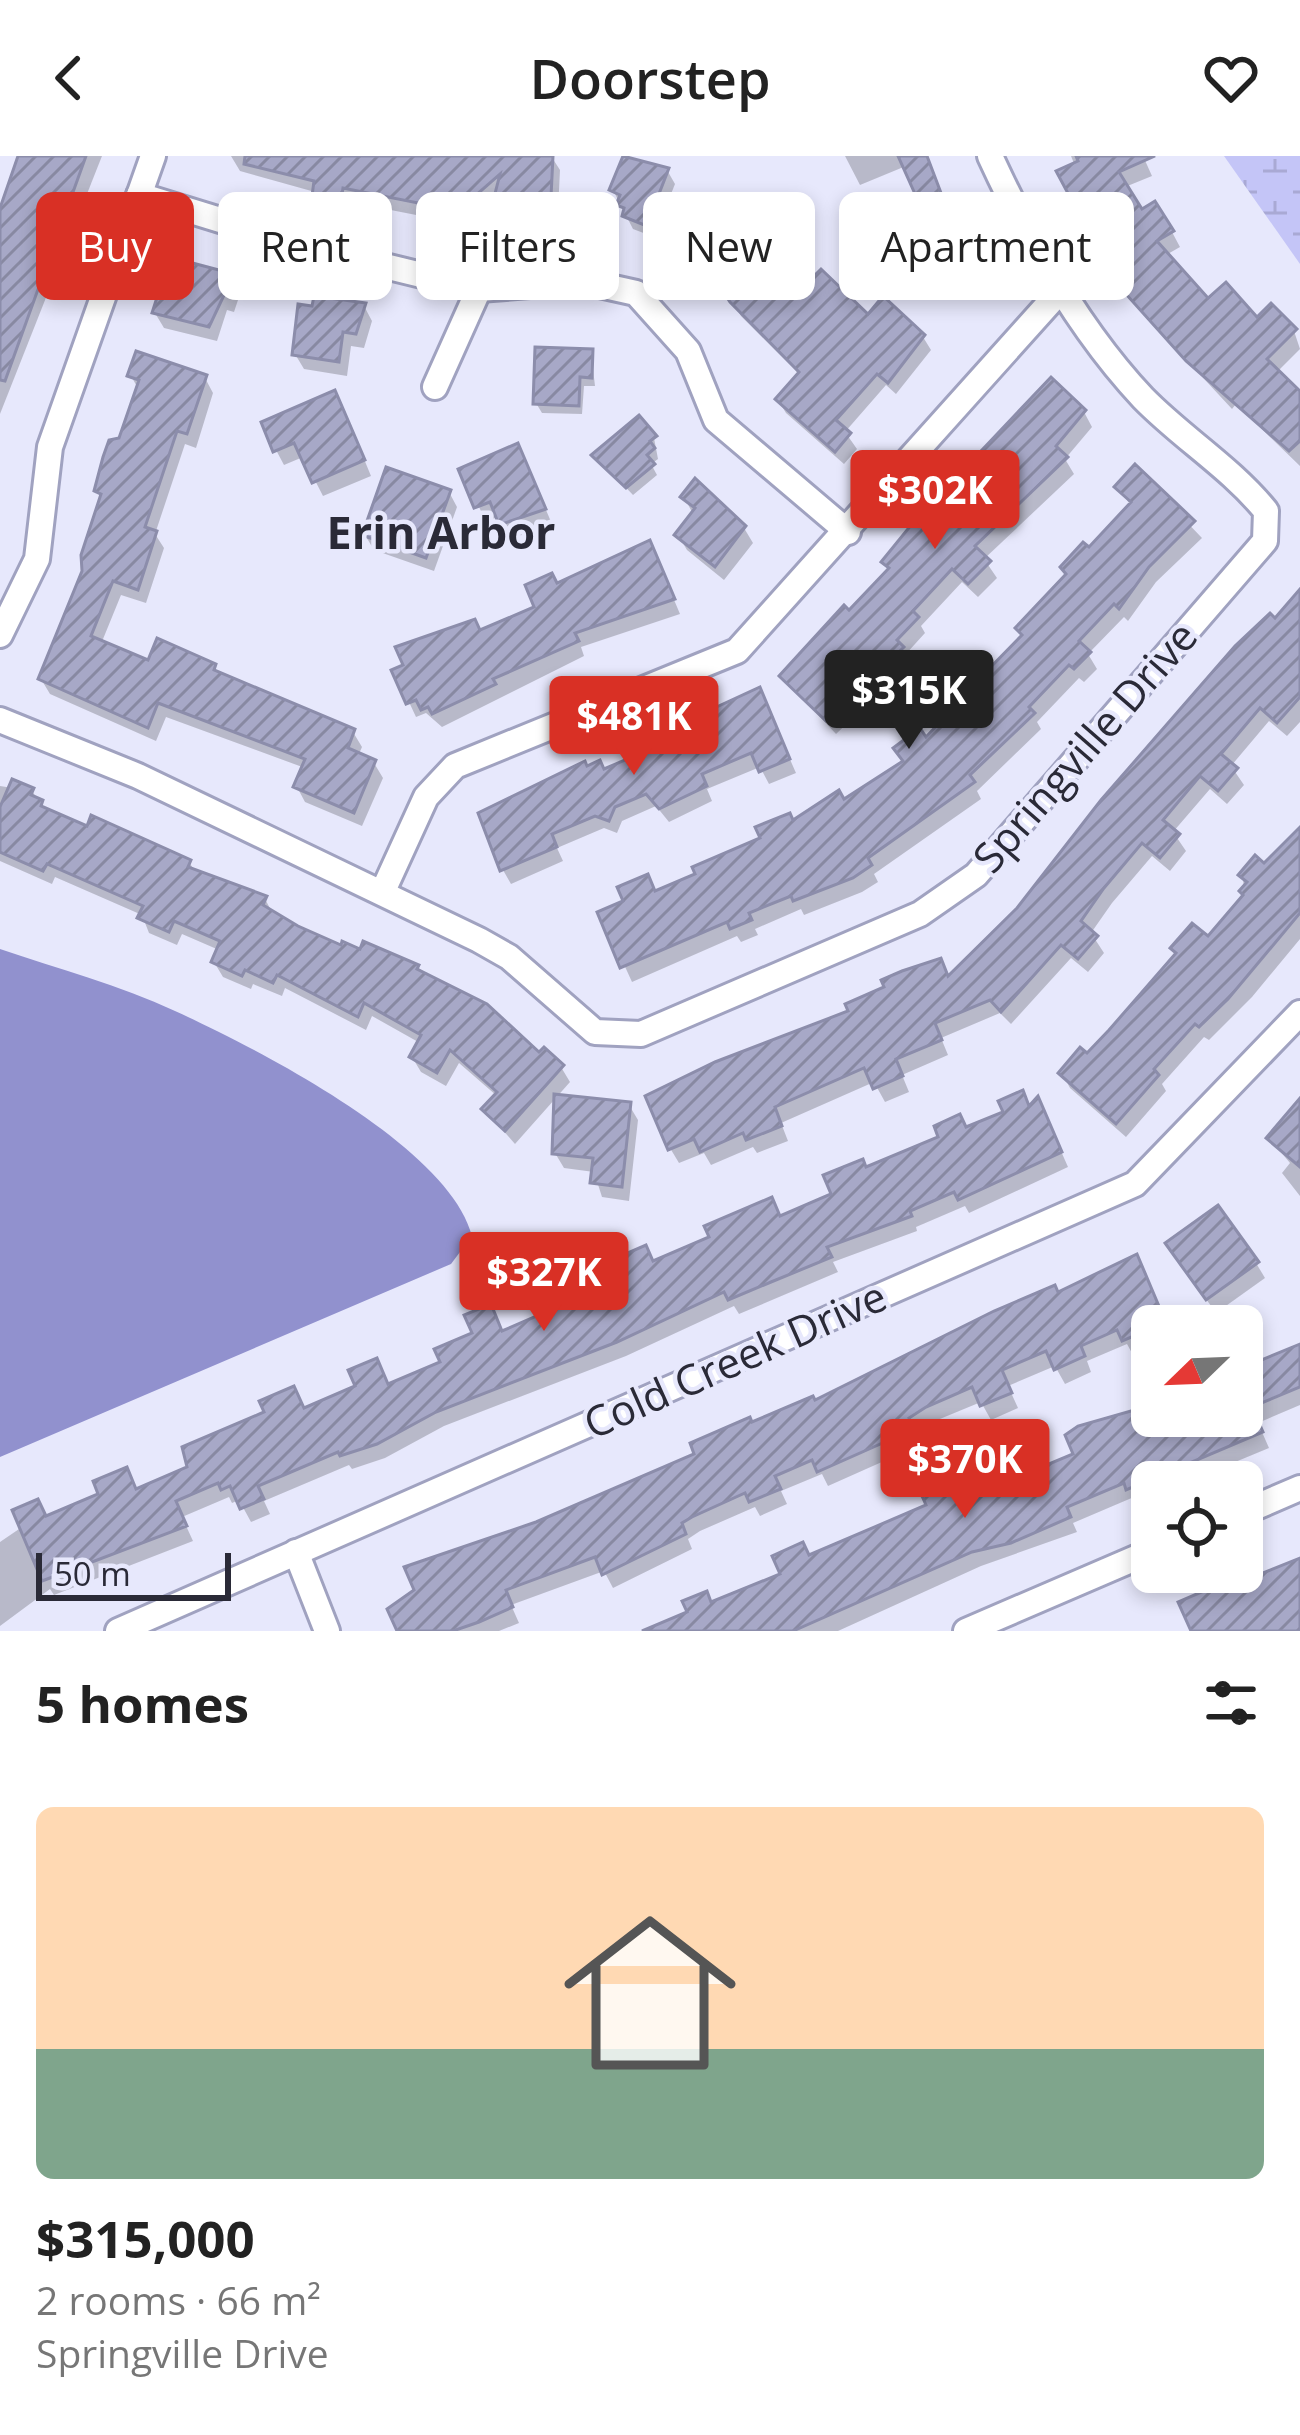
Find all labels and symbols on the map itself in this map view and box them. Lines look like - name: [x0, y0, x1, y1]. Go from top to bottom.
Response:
- pin: $302K: [851, 450, 1019, 552]
- district label: Erin Arbor: [327, 501, 555, 562]
- street label: Springville Drive: [959, 608, 1209, 884]
- pin: $315K: [825, 650, 993, 752]
- pin: $481K: [550, 676, 718, 778]
- pin: $327K: [460, 1232, 628, 1334]
- street label: Cold Creek Drive: [574, 1266, 895, 1451]
- north arrow: [1131, 1305, 1263, 1437]
- pin: $370K: [881, 1419, 1049, 1521]
- scale bar: [36, 1547, 231, 1600]

